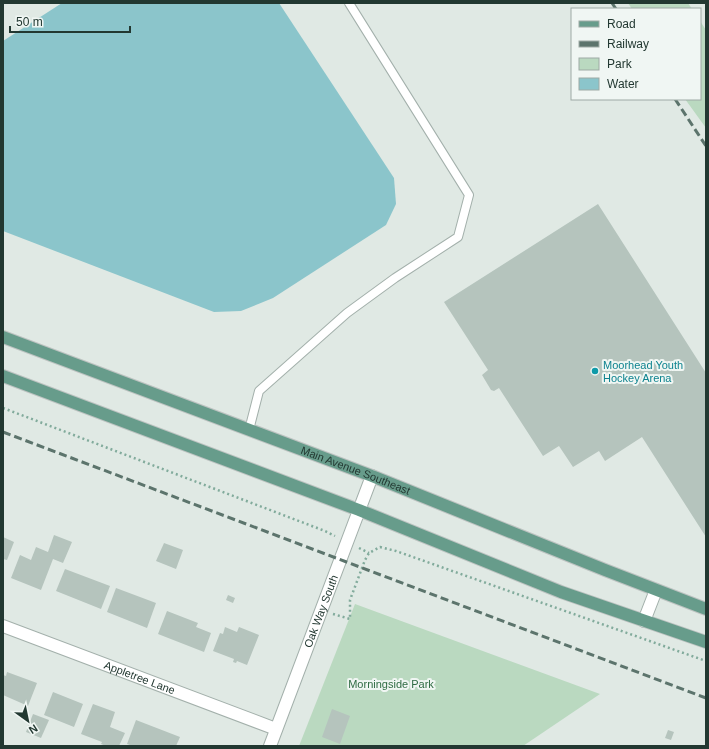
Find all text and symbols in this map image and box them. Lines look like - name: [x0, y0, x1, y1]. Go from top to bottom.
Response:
- scale bar: [10, 8, 130, 34]
- legend: [571, 8, 701, 100]
- text: 50 m: [16, 15, 43, 29]
- text: Road: [607, 17, 636, 31]
- text: Railway: [607, 37, 649, 51]
- text: Park: [607, 57, 633, 71]
- text: Water: [607, 77, 639, 91]
- place label: Moorhead Youth Hockey Arena: [603, 359, 683, 384]
- marker: Moorhead Youth Hockey Arena: [590, 366, 600, 376]
- street label: Main Avenue Southeast: [299, 444, 412, 497]
- street label: Oak Way South: [302, 573, 340, 649]
- street label: Appletree Lane: [103, 659, 177, 696]
- park label: Morningside Park: [348, 678, 434, 690]
- north arrow: [8, 701, 48, 741]
- text: N: [27, 722, 40, 737]

